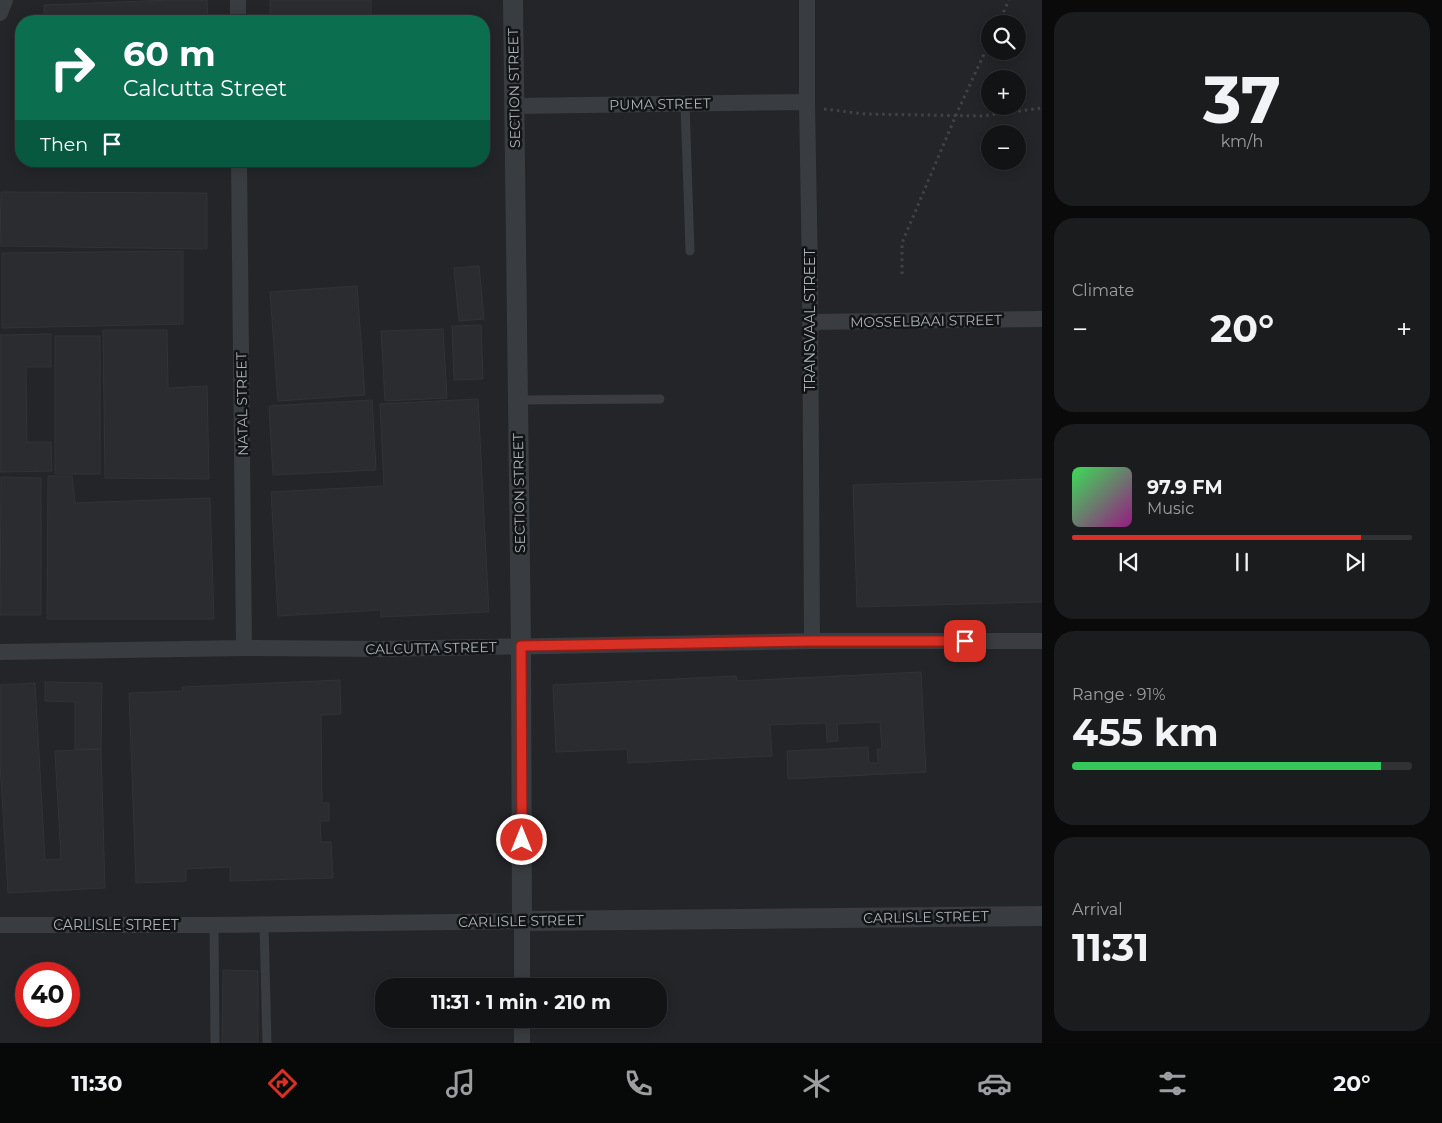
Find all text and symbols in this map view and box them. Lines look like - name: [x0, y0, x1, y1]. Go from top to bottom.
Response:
- map controls: [981, 15, 1026, 170]
- button: search: [981, 15, 1026, 60]
- street label: SECTION STREET: [504, 28, 524, 148]
- text: 60 m: [123, 32, 216, 75]
- icon: right: [40, 35, 105, 100]
- text: 37: [1203, 60, 1281, 139]
- button: +: [981, 70, 1026, 115]
- text: Calcutta Street: [123, 75, 287, 102]
- street label: PUMA STREET: [609, 94, 711, 114]
- button: −: [981, 125, 1026, 170]
- icon: arrive: [98, 130, 126, 158]
- text: km/h: [1221, 132, 1263, 151]
- text: Then: [40, 133, 88, 156]
- street label: TRANSVAAL STREET: [801, 249, 819, 391]
- text: Climate: [1072, 281, 1134, 300]
- text: 20°: [1210, 305, 1274, 352]
- street label: MOSSELBAAI STREET: [850, 311, 1002, 331]
- text: −: [1072, 312, 1088, 346]
- text: +: [1396, 312, 1412, 346]
- street label: NATAL STREET: [232, 352, 252, 456]
- street label: SECTION STREET: [509, 433, 529, 553]
- text: 97.9 FM: [1147, 476, 1223, 499]
- text: Music: [1147, 499, 1194, 518]
- icon: previous: [1115, 548, 1143, 576]
- icon: pause: [1228, 548, 1256, 576]
- icon: next: [1341, 548, 1369, 576]
- pin: [944, 620, 986, 662]
- icon: arrive: [951, 627, 979, 655]
- street label: CALCUTTA STREET: [365, 638, 497, 658]
- text: Range · 91%: [1072, 685, 1166, 704]
- text: 455 km: [1072, 709, 1219, 756]
- position arrow: [495, 813, 547, 865]
- text: Arrival: [1072, 900, 1122, 919]
- street label: CARLISLE STREET: [863, 907, 989, 927]
- street label: CARLISLE STREET: [458, 911, 584, 931]
- street label: CARLISLE STREET: [53, 916, 179, 934]
- text: 11:31: [1072, 924, 1149, 971]
- speed limit sign: 40: [15, 962, 80, 1027]
- text: 11:31 · 1 min · 210 m: [431, 991, 611, 1014]
- icon: directions: [265, 1066, 300, 1101]
- icon: music: [443, 1066, 478, 1101]
- icon: phone: [621, 1066, 656, 1101]
- icon: climate: [799, 1066, 834, 1101]
- icon: car: [977, 1066, 1012, 1101]
- icon: filters: [1155, 1066, 1190, 1101]
- text: 11:30: [71, 1070, 122, 1097]
- text: 20°: [1333, 1070, 1370, 1097]

